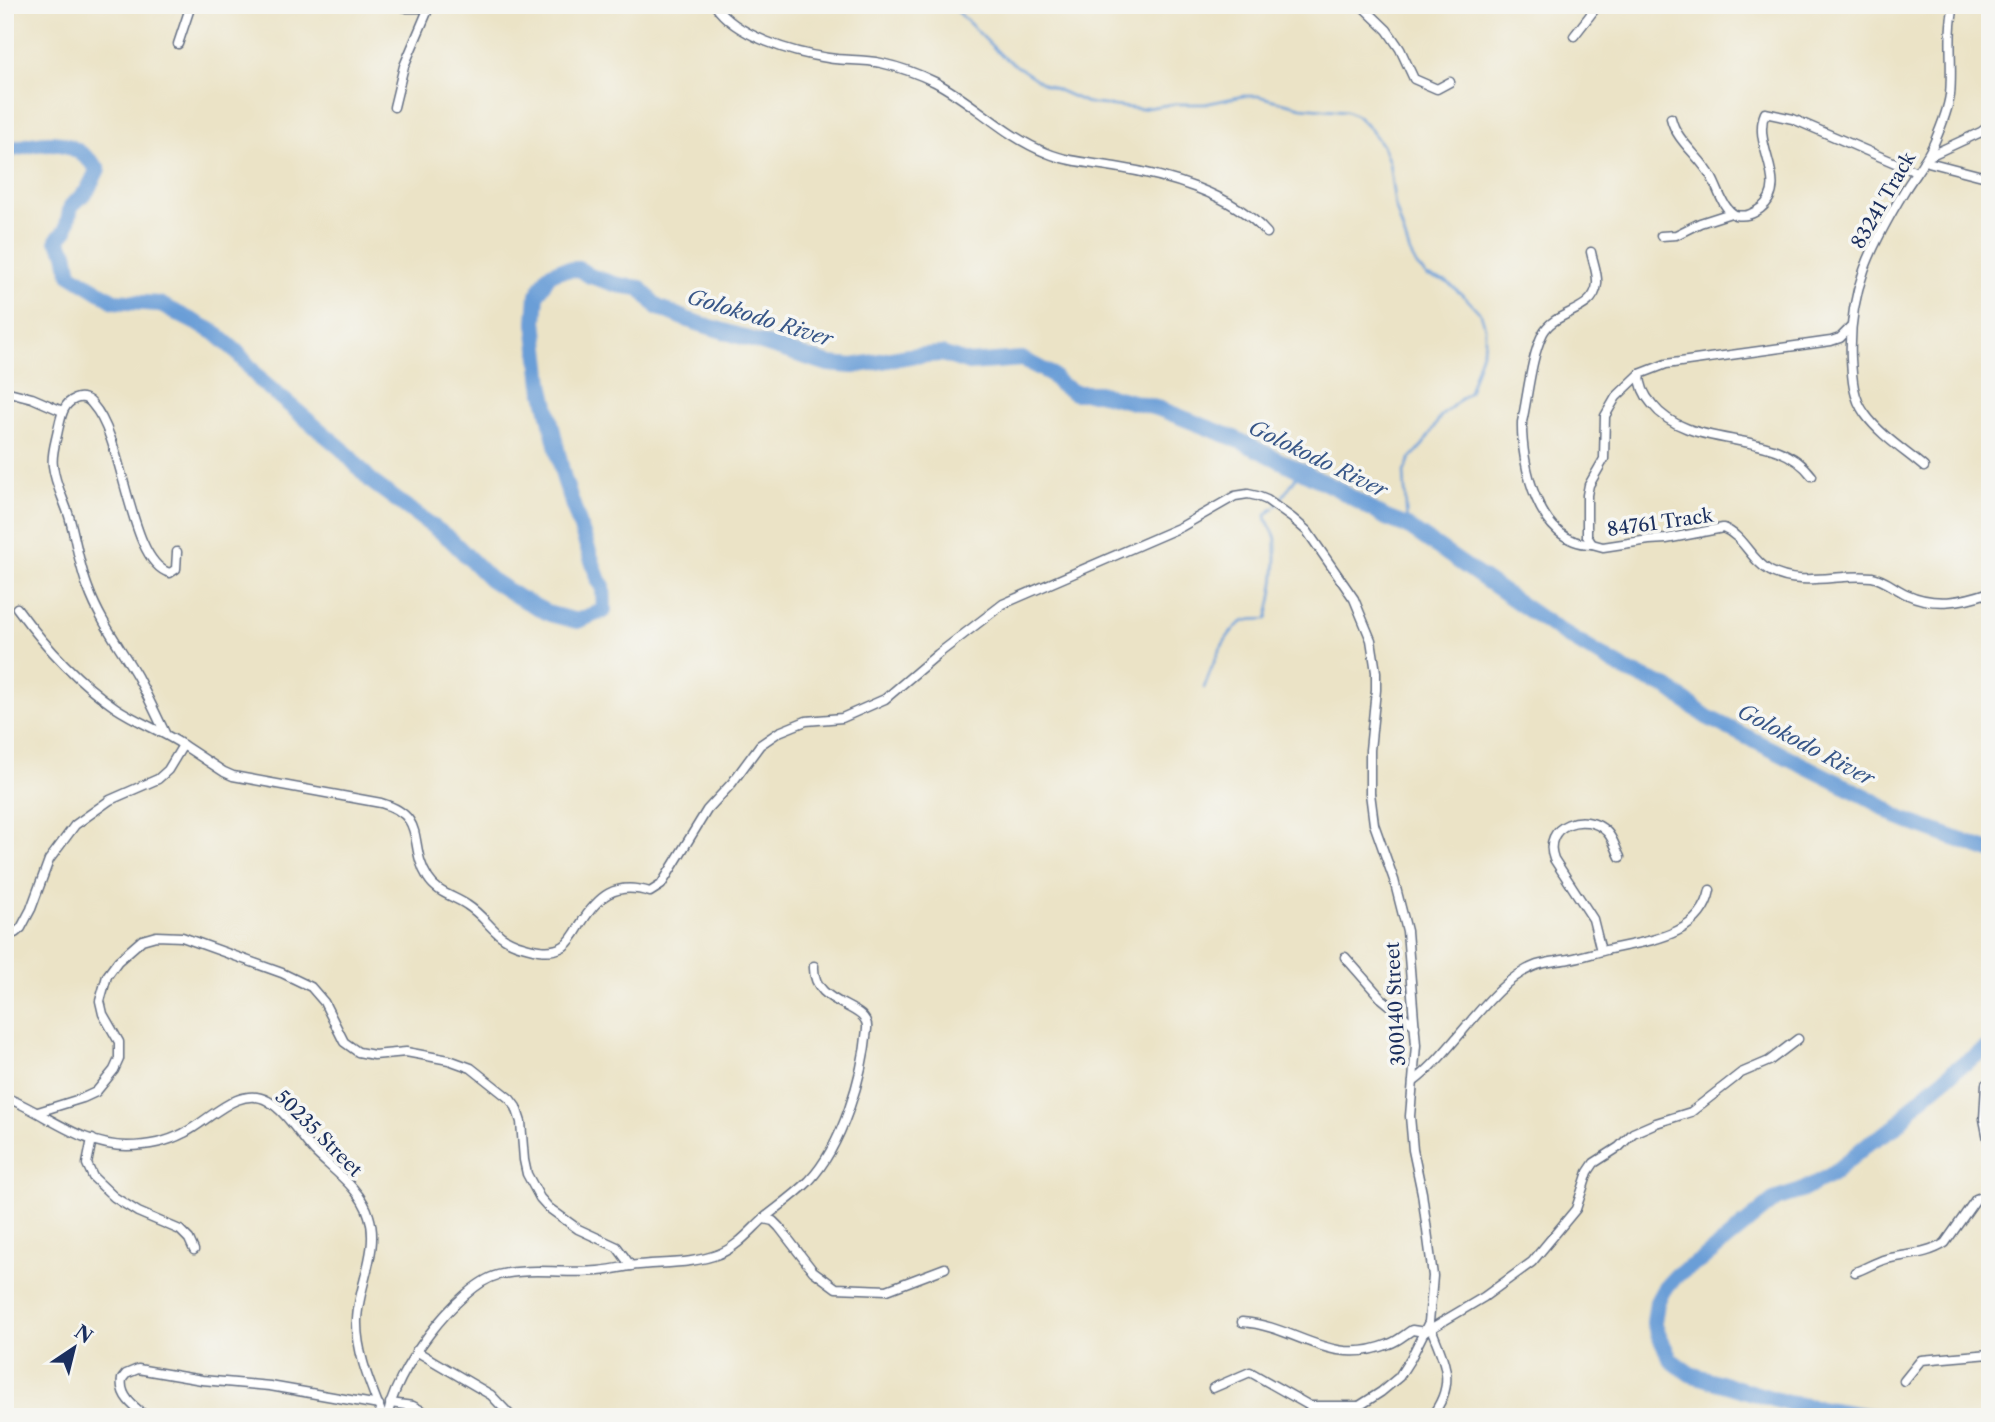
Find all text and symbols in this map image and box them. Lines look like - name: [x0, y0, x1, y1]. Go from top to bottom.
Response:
- street label: 83241 Track: [1846, 147, 1921, 253]
- water label: Golokodo River: [684, 284, 837, 352]
- water label: Golokodo River: [1245, 414, 1393, 503]
- street label: 84761 Track: [1606, 504, 1716, 541]
- water label: Golokodo River: [1734, 698, 1880, 792]
- street label: 300140 Street: [1381, 941, 1410, 1067]
- street label: 50235 Street: [271, 1085, 367, 1182]
- north arrow: [38, 1314, 108, 1384]
- text: N: [70, 1320, 97, 1349]

